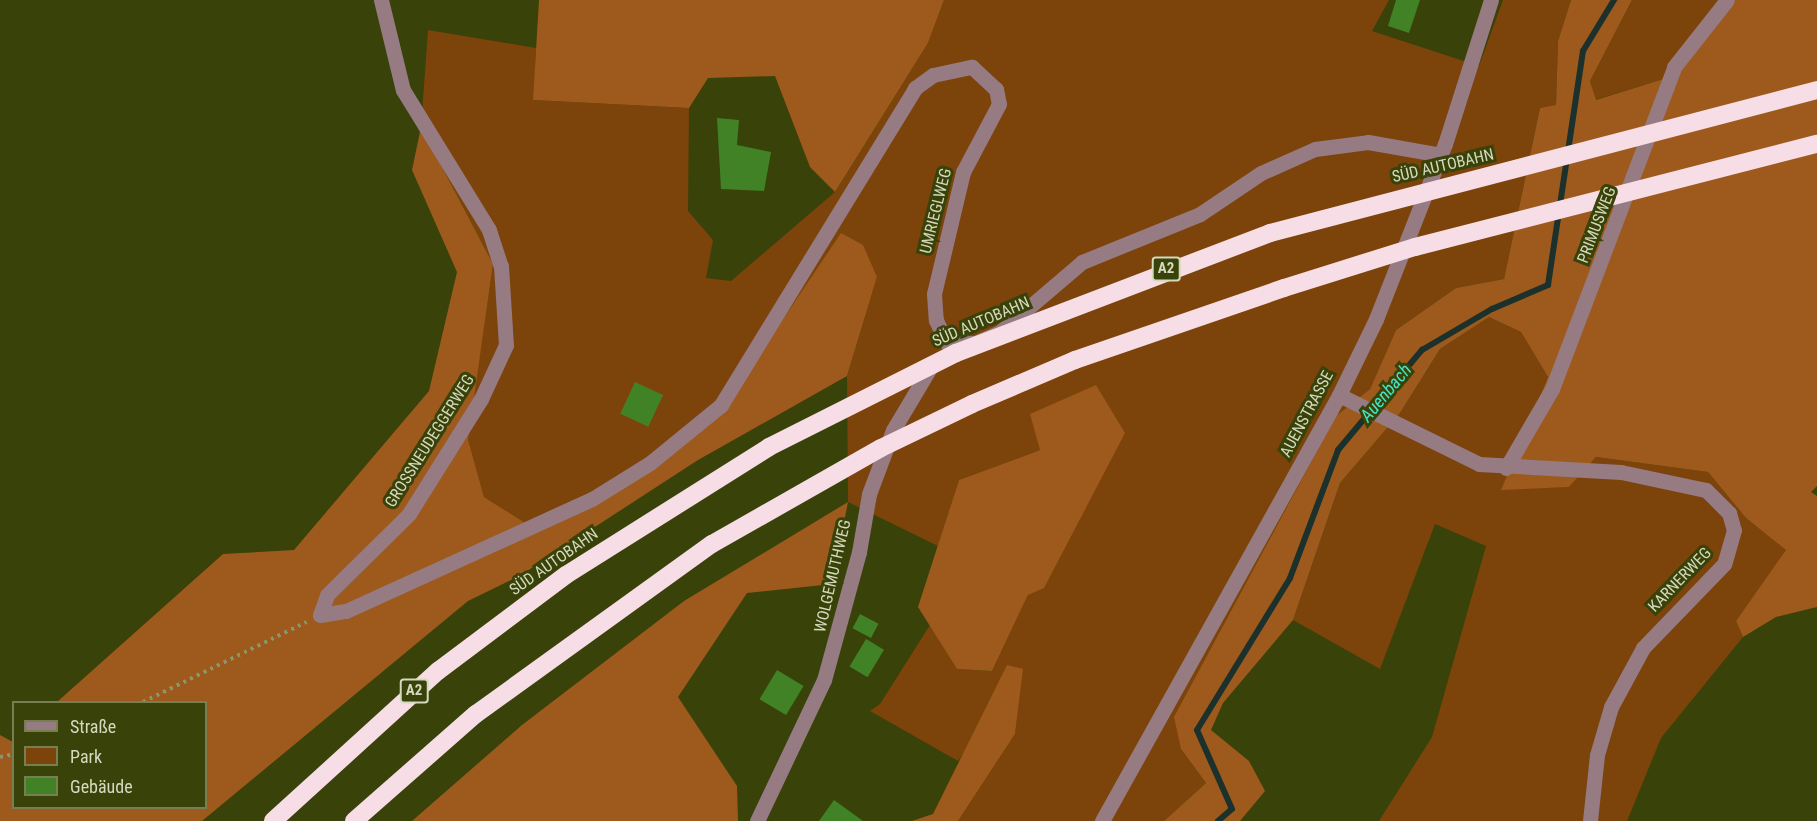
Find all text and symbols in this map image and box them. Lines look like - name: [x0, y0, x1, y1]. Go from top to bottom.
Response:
- street label: SÜD AUTOBAHN: [1390, 145, 1496, 187]
- street label: UMRIEGLWEG: [916, 166, 956, 256]
- street label: PRIMUSWEG: [1574, 184, 1620, 266]
- road number: A2: [1151, 257, 1181, 281]
- street label: SÜD AUTOBAHN: [930, 293, 1032, 351]
- water label: Auenbach: [1356, 360, 1416, 426]
- street label: AUENSTRASSE: [1276, 368, 1338, 460]
- street label: GROSSNEUDEGGERWEG: [381, 371, 479, 511]
- street label: WOLGEMUTHWEG: [811, 518, 855, 634]
- street label: SÜD AUTOBAHN: [506, 524, 602, 600]
- street label: KARNERWEG: [1644, 544, 1716, 616]
- road number: A2: [399, 679, 429, 703]
- legend: [12, 701, 207, 809]
- text: Straße: [70, 716, 116, 737]
- text: Park: [70, 746, 102, 767]
- text: Gebäude: [70, 776, 133, 797]

